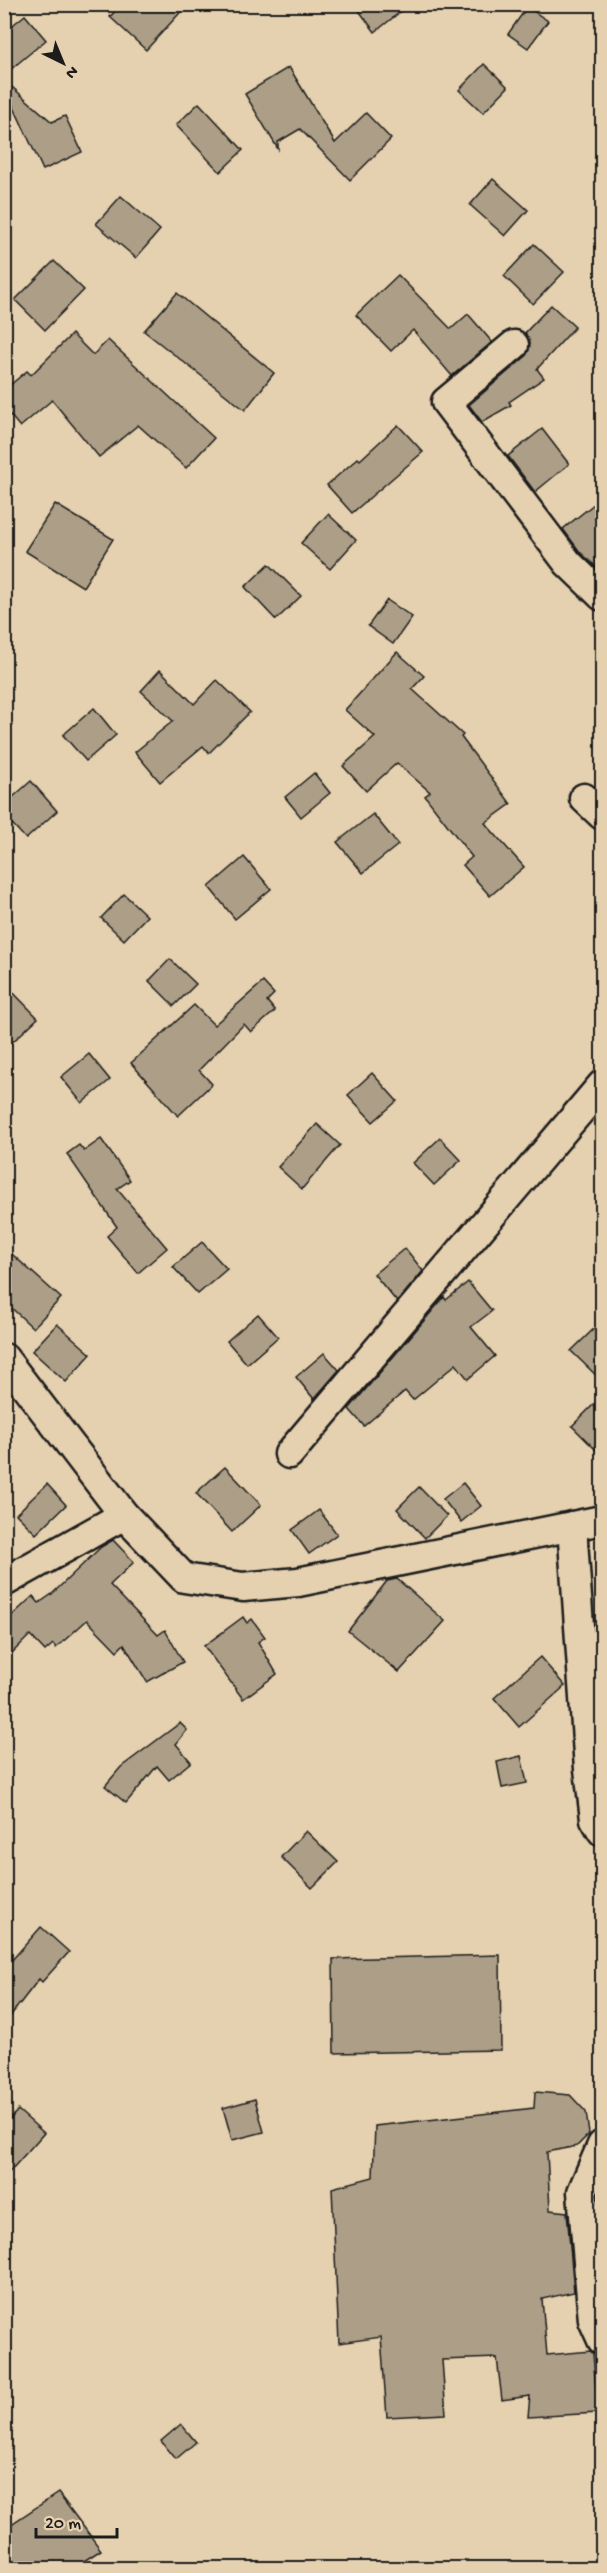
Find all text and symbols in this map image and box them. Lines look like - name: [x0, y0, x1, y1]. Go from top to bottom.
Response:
- north arrow: [33, 33, 93, 93]
- text: N: [60, 61, 81, 82]
- scale bar: [36, 2501, 117, 2539]
- text: 20 m: [45, 2514, 81, 2535]

